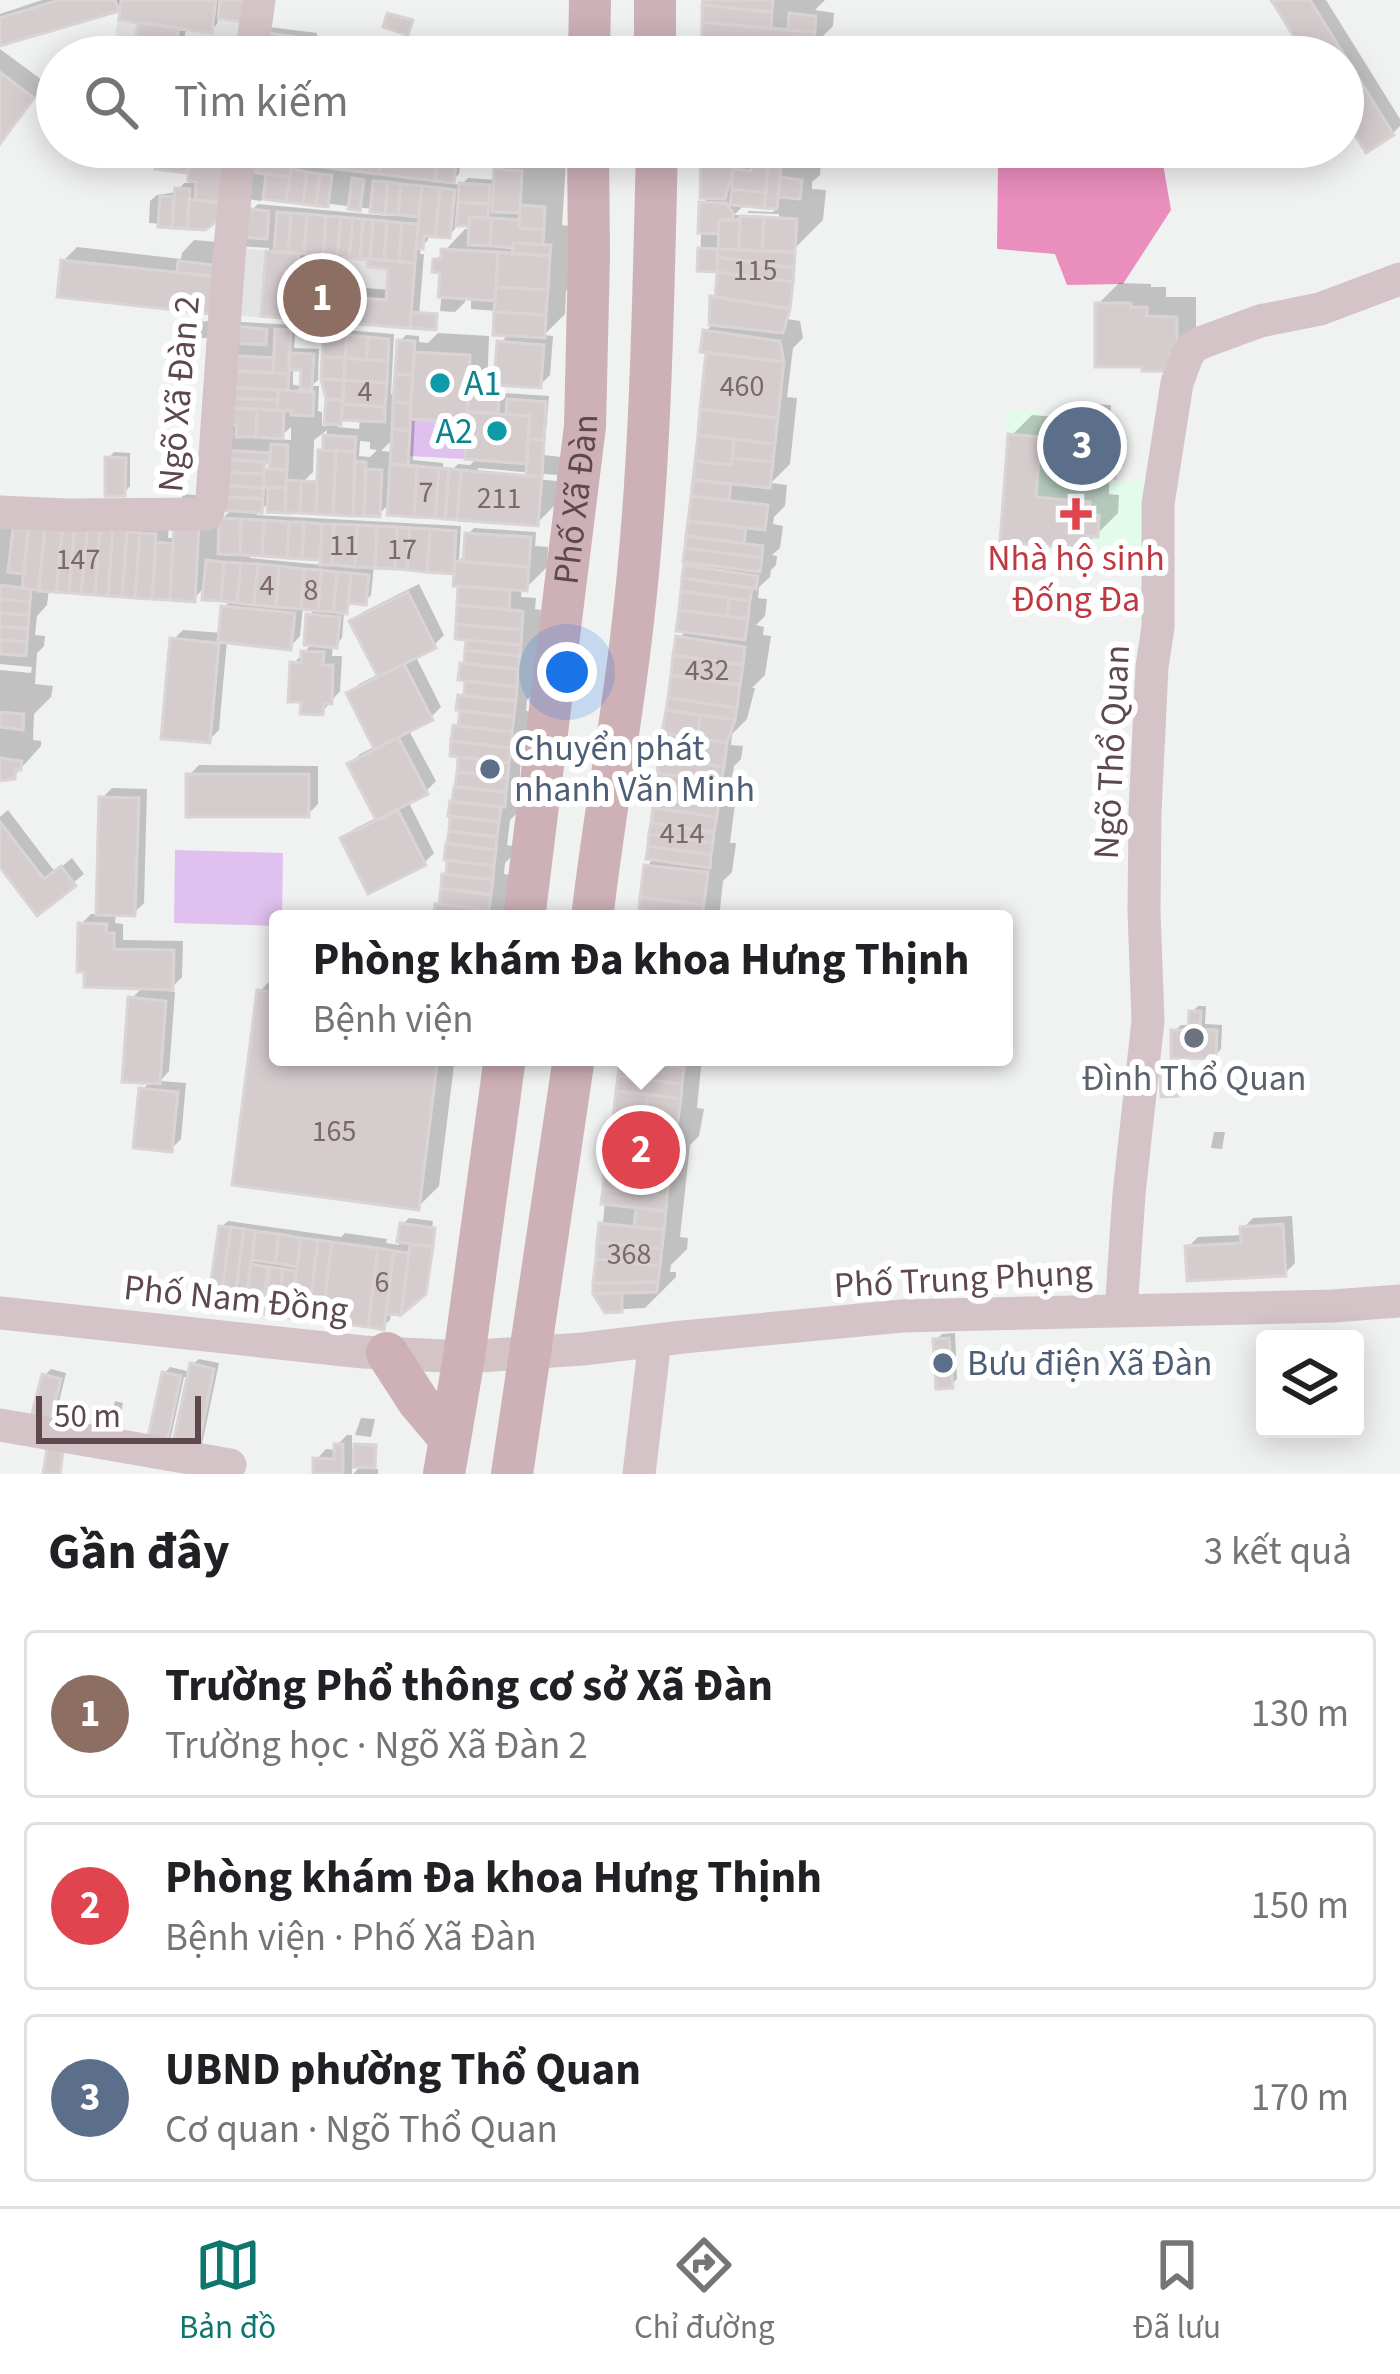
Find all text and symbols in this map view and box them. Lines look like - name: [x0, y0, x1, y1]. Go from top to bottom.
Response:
- search box: [36, 36, 1364, 168]
- icon: search: [78, 69, 144, 135]
- text: Tìm kiếm: [174, 70, 348, 134]
- house number: 115: [733, 249, 777, 292]
- pin: 1: [283, 253, 361, 343]
- street label: Ngõ Xã Đàn 2: [145, 294, 213, 494]
- place label: A1: [464, 358, 501, 409]
- house number: 460: [720, 365, 764, 408]
- house number: 4: [358, 370, 373, 413]
- marker: A1: [427, 370, 453, 396]
- pin: 3: [1043, 401, 1121, 491]
- place label: A2: [436, 406, 473, 457]
- street label: Phố Xã Đàn: [540, 414, 611, 587]
- marker: A2: [484, 418, 510, 444]
- house number: 7: [419, 471, 433, 514]
- house number: 211: [477, 477, 521, 520]
- marker: Nhà hộ sinh Đống Đa: [1060, 498, 1092, 530]
- house number: 11: [329, 524, 359, 567]
- house number: 17: [387, 528, 417, 571]
- place label: Nhà hộ sinh Đống Đa: [987, 533, 1165, 625]
- house number: 147: [56, 538, 100, 581]
- house number: 4: [260, 564, 275, 607]
- house number: 8: [304, 569, 318, 612]
- your location: [537, 642, 597, 702]
- street label: Ngõ Thổ Quan: [1081, 644, 1143, 860]
- house number: 432: [685, 649, 729, 692]
- place label: Chuyển phát nhanh Văn Minh: [514, 723, 755, 815]
- marker: Chuyển phát nhanh Văn Minh: [477, 756, 503, 782]
- house number: 414: [660, 812, 704, 855]
- popup: [269, 910, 1013, 1066]
- text: Phòng khám Đa khoa Hưng Thịnh: [313, 928, 969, 992]
- text: Bệnh viện: [313, 992, 474, 1048]
- marker: Đình Thổ Quan: [1181, 1025, 1207, 1051]
- place label: Đình Thổ Quan: [1081, 1053, 1307, 1104]
- pin: 2: [602, 1105, 680, 1195]
- house number: 165: [312, 1110, 356, 1153]
- house number: 368: [607, 1233, 651, 1276]
- street label: Phố Trung Phụng: [832, 1247, 1094, 1311]
- house number: 6: [375, 1261, 389, 1304]
- street label: Phố Nam Đồng: [121, 1262, 351, 1336]
- map controls: [1256, 1330, 1364, 1438]
- button: layers: [1256, 1330, 1364, 1438]
- place label: Bưu điện Xã Đàn: [967, 1338, 1213, 1389]
- marker: Bưu điện Xã Đàn: [930, 1350, 956, 1376]
- scale bar: [36, 1390, 201, 1443]
- text: 50 m: [54, 1393, 121, 1440]
- text: Gần đây: [48, 1516, 229, 1588]
- text: 3 kết quả: [1204, 1524, 1352, 1580]
- text: Trường Phổ thông cơ sở Xã Đàn: [165, 1654, 773, 1718]
- text: 1: [80, 1686, 100, 1742]
- text: 130 m: [1251, 1686, 1349, 1742]
- text: Trường học · Ngõ Xã Đàn 2: [165, 1718, 588, 1774]
- text: Phòng khám Đa khoa Hưng Thịnh: [165, 1846, 822, 1910]
- text: 2: [80, 1878, 100, 1934]
- text: 150 m: [1251, 1878, 1349, 1934]
- text: Bệnh viện · Phố Xã Đàn: [165, 1910, 536, 1966]
- text: UBND phường Thổ Quan: [165, 2038, 641, 2102]
- text: 3: [80, 2070, 100, 2126]
- text: 170 m: [1251, 2070, 1349, 2126]
- text: Cơ quan · Ngõ Thổ Quan: [165, 2102, 558, 2158]
- tab: Bản đồ: [179, 2232, 276, 2351]
- tab: Chỉ đường: [634, 2232, 775, 2351]
- tab: Đã lưu: [1133, 2232, 1221, 2351]

